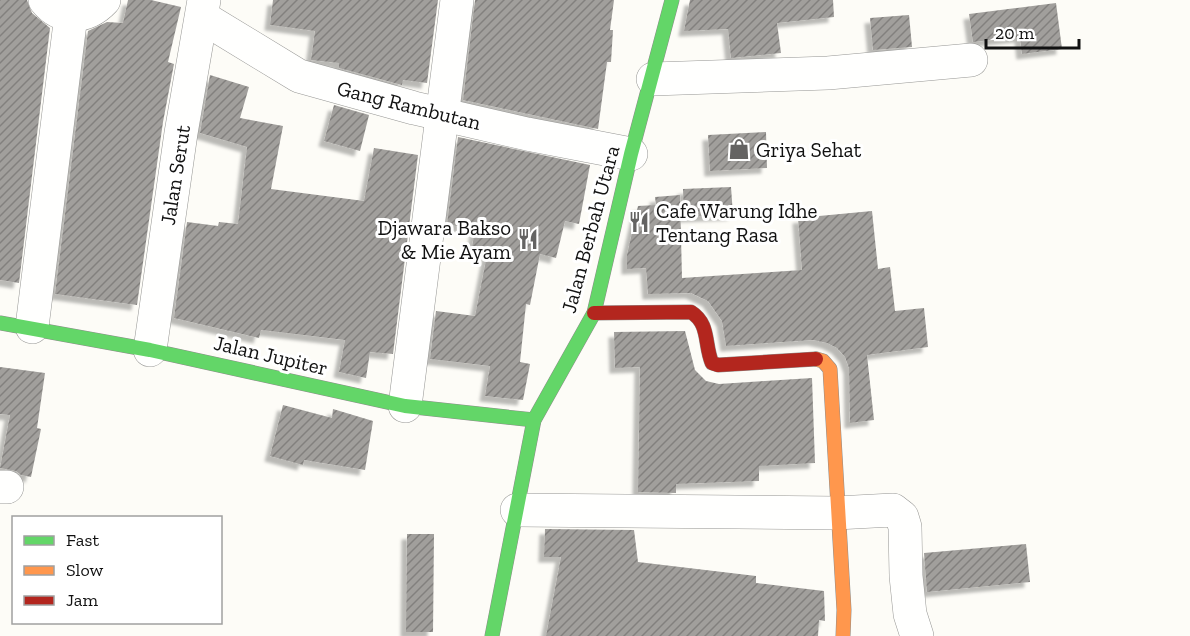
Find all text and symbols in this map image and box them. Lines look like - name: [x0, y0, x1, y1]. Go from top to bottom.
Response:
- scale bar: [986, 12, 1079, 50]
- text: 20 m: [995, 22, 1035, 44]
- street label: Gang Rambutan: [335, 75, 483, 135]
- street label: Jalan Serut: [155, 123, 195, 227]
- shop icon: Griya Sehat: [727, 137, 751, 161]
- place label: Griya Sehat: [756, 137, 862, 162]
- street label: Jalan Berbah Utara: [556, 142, 624, 316]
- place label: Cafe Warung Idhe Tentang Rasa: [656, 198, 818, 247]
- restaurant icon: Cafe Warung Idhe Tentang Rasa: [627, 210, 651, 234]
- place label: Djawara Bakso & Mie Ayam: [377, 215, 511, 264]
- restaurant icon: Djawara Bakso & Mie Ayam: [516, 227, 540, 251]
- street label: Jalan Jupiter: [212, 330, 330, 380]
- legend: [12, 516, 222, 624]
- text: Fast: [66, 529, 99, 551]
- text: Slow: [66, 559, 103, 581]
- text: Jam: [66, 589, 98, 611]

